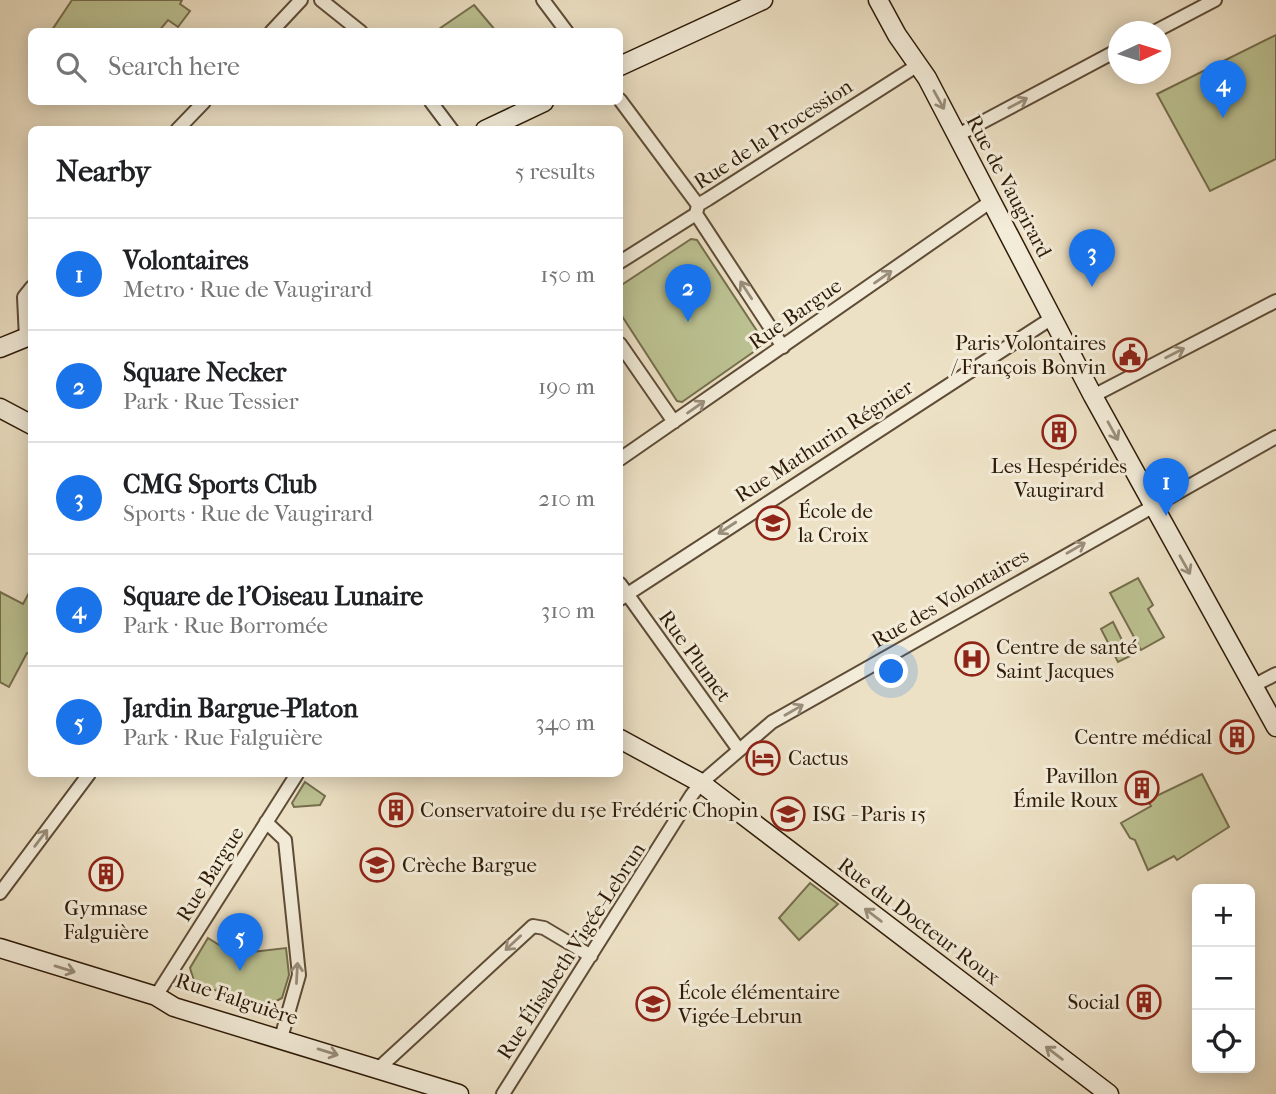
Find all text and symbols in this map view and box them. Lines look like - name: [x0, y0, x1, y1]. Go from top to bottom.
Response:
- north arrow: [1108, 21, 1171, 84]
- search box: [28, 28, 623, 105]
- icon: search: [52, 48, 90, 86]
- text: Search here: [108, 51, 240, 82]
- pin: 4: [1200, 60, 1246, 118]
- street label: Rue de la Procession: [689, 74, 857, 194]
- one-way arrow: [932, 89, 946, 110]
- one-way arrow: [1007, 95, 1028, 109]
- street label: Rue de Vaugirard: [961, 111, 1057, 262]
- text: Nearby: [56, 154, 151, 189]
- text: 5 results: [515, 158, 595, 185]
- pin: 3: [1069, 229, 1115, 287]
- text: Volontaires: [123, 245, 249, 276]
- text: 1: [75, 261, 83, 288]
- text: 150 m: [540, 261, 595, 288]
- pin: 2: [665, 264, 711, 322]
- one-way arrow: [873, 270, 892, 284]
- street label: Rue Bargue: [744, 273, 846, 355]
- text: Metro · Rue de Vaugirard: [123, 276, 372, 303]
- one-way arrow: [739, 280, 753, 300]
- place label: Paris Volontaires / François Bonvin: [950, 331, 1106, 379]
- public building icon: Paris Volontaires / François Bonvin: [1111, 336, 1149, 374]
- one-way arrow: [1164, 345, 1185, 359]
- text: Square Necker: [123, 357, 286, 388]
- text: 2: [73, 373, 85, 400]
- text: 190 m: [538, 373, 595, 400]
- street label: Rue Mathurin Régnier: [730, 374, 918, 508]
- text: Park · Rue Tessier: [123, 388, 299, 415]
- one-way arrow: [686, 400, 705, 414]
- building icon: Les Hespérides Vaugirard: [1040, 413, 1078, 451]
- one-way arrow: [1106, 421, 1120, 441]
- place label: Les Hespérides Vaugirard: [991, 454, 1127, 502]
- pin: 1: [1143, 458, 1189, 516]
- text: CMG Sports Club: [123, 469, 317, 500]
- text: 3: [74, 485, 84, 512]
- text: 210 m: [538, 485, 595, 512]
- place label: École de la Croix: [797, 499, 873, 547]
- text: Sports · Rue de Vaugirard: [123, 500, 373, 527]
- school or university icon: École de la Croix: [754, 504, 792, 542]
- one-way arrow: [718, 521, 737, 535]
- one-way arrow: [1066, 541, 1086, 555]
- street label: Rue des Volontaires: [867, 543, 1033, 653]
- one-way arrow: [1178, 554, 1192, 574]
- text: Square de l'Oiseau Lunaire: [123, 581, 423, 612]
- text: 4: [72, 597, 86, 624]
- text: 310 m: [541, 597, 595, 624]
- street label: Rue Plumet: [654, 606, 736, 707]
- text: Park · Rue Borromée: [123, 612, 328, 639]
- place label: Centre de santé Saint Jacques: [996, 635, 1137, 683]
- hospital icon: Centre de santé Saint Jacques: [953, 640, 991, 678]
- your location: [874, 654, 908, 688]
- text: Jardin Bargue-Platon: [123, 693, 358, 724]
- one-way arrow: [783, 703, 804, 716]
- text: 5: [74, 709, 84, 736]
- text: 340 m: [535, 709, 595, 736]
- building icon: Centre médical: [1218, 718, 1256, 756]
- text: Park · Rue Falguière: [123, 724, 323, 751]
- place label: Centre médical: [1074, 725, 1212, 749]
- hotel icon: Cactus: [744, 739, 782, 777]
- place label: Cactus: [788, 746, 848, 770]
- place label: Pavillon Émile Roux: [1013, 764, 1118, 812]
- building icon: Pavillon Émile Roux: [1123, 769, 1161, 807]
- building icon: Conservatoire du 15e Frédéric Chopin: [377, 791, 415, 829]
- school or university icon: ISG - Paris 15: [769, 795, 807, 833]
- place label: Conservatoire du 15e Frédéric Chopin: [420, 798, 758, 822]
- place label: ISG - Paris 15: [812, 802, 926, 826]
- street label: Rue Bargue: [171, 822, 249, 926]
- one-way arrow: [34, 829, 48, 848]
- street label: Rue Élisabeth Vigée-Lebrun: [492, 838, 650, 1064]
- school or university icon: Crèche Bargue: [358, 846, 396, 884]
- street label: Rue du Docteur Roux: [833, 852, 1005, 990]
- place label: Crèche Bargue: [402, 853, 537, 877]
- building icon: Gymnase Falguière: [87, 855, 125, 893]
- map controls: [1192, 884, 1255, 1073]
- button: +: [1192, 884, 1255, 947]
- place label: Gymnase Falguière: [63, 896, 149, 944]
- one-way arrow: [865, 907, 883, 922]
- pin: 5: [217, 913, 263, 971]
- one-way arrow: [505, 934, 522, 951]
- button: −: [1192, 947, 1255, 1010]
- one-way arrow: [291, 962, 304, 985]
- one-way arrow: [54, 963, 76, 976]
- street label: Rue Falguière: [173, 968, 301, 1030]
- place label: École élémentaire Vigée-Lebrun: [677, 980, 840, 1028]
- building icon: Social: [1125, 983, 1163, 1021]
- school or university icon: École élémentaire Vigée-Lebrun: [634, 985, 672, 1023]
- place label: Social: [1068, 990, 1120, 1014]
- button: locate: [1192, 1010, 1255, 1073]
- one-way arrow: [1046, 1045, 1064, 1060]
- one-way arrow: [317, 1047, 339, 1060]

